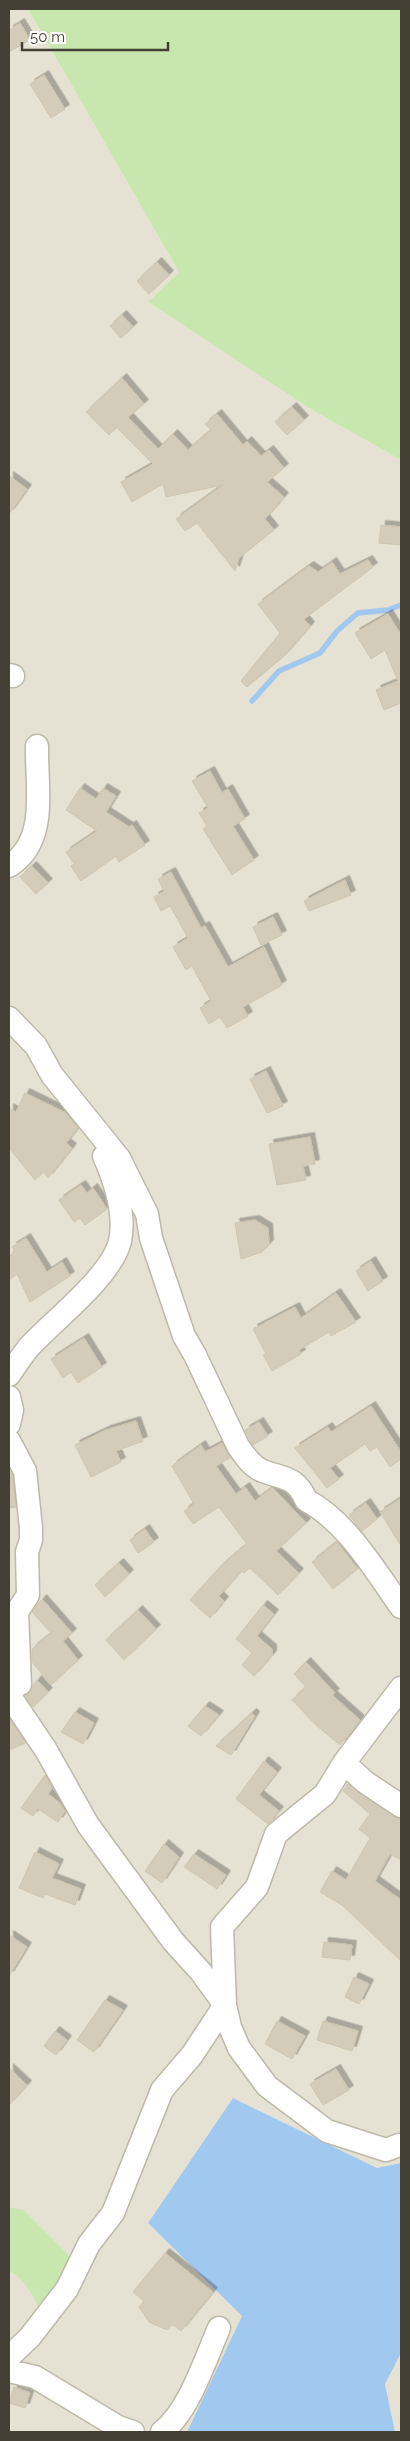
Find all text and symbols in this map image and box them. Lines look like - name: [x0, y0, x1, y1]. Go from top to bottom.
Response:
- scale bar: [22, 20, 169, 52]
- text: 50 m: [30, 28, 65, 46]

